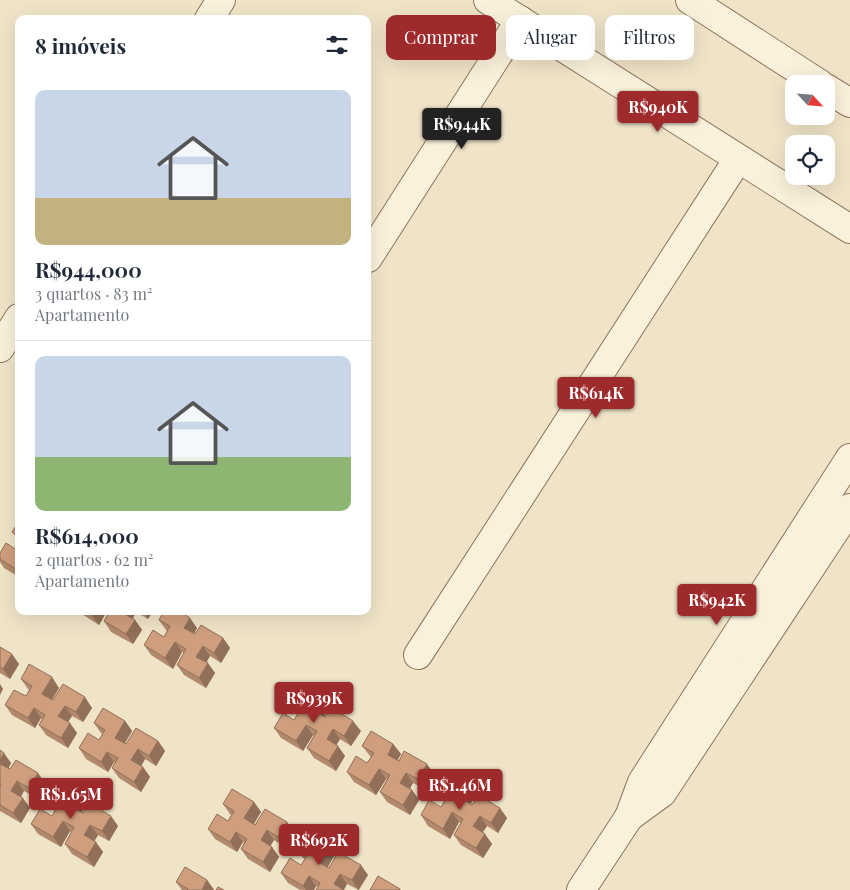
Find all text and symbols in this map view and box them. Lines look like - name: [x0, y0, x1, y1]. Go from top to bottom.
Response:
- chip: Comprar: [386, 15, 496, 60]
- chip: Alugar: [506, 15, 595, 60]
- chip: Filtros: [605, 15, 694, 60]
- text: 8 imóveis: [35, 31, 126, 59]
- icon: filters: [323, 31, 351, 59]
- north arrow: [785, 75, 835, 125]
- map controls: [785, 75, 835, 185]
- pin: R$940K: [617, 90, 699, 133]
- text: R$940K: [628, 96, 688, 117]
- pin: R$944K: [421, 108, 503, 150]
- text: R$944K: [433, 113, 491, 134]
- icon: home: [148, 123, 238, 213]
- button: locate: [785, 135, 835, 185]
- text: R$944,000: [35, 255, 142, 283]
- text: 3 quartos · 83 m²: [35, 283, 152, 304]
- text: Apartamento: [35, 304, 129, 325]
- pin: R$614K: [555, 376, 637, 419]
- text: R$614K: [568, 382, 624, 403]
- icon: home: [148, 388, 238, 478]
- text: R$614,000: [35, 521, 139, 549]
- text: 2 quartos · 62 m²: [35, 549, 153, 570]
- text: Apartamento: [35, 570, 129, 591]
- pin: R$942K: [676, 584, 758, 626]
- text: R$942K: [688, 589, 746, 610]
- pin: R$939K: [273, 682, 355, 724]
- text: R$939K: [285, 687, 343, 708]
- pin: R$1.46M: [414, 768, 506, 811]
- text: R$1.46M: [429, 774, 491, 795]
- pin: R$1.65M: [25, 778, 117, 820]
- text: R$1.65M: [40, 783, 102, 804]
- pin: R$692K: [278, 824, 360, 866]
- text: R$692K: [290, 829, 348, 850]

